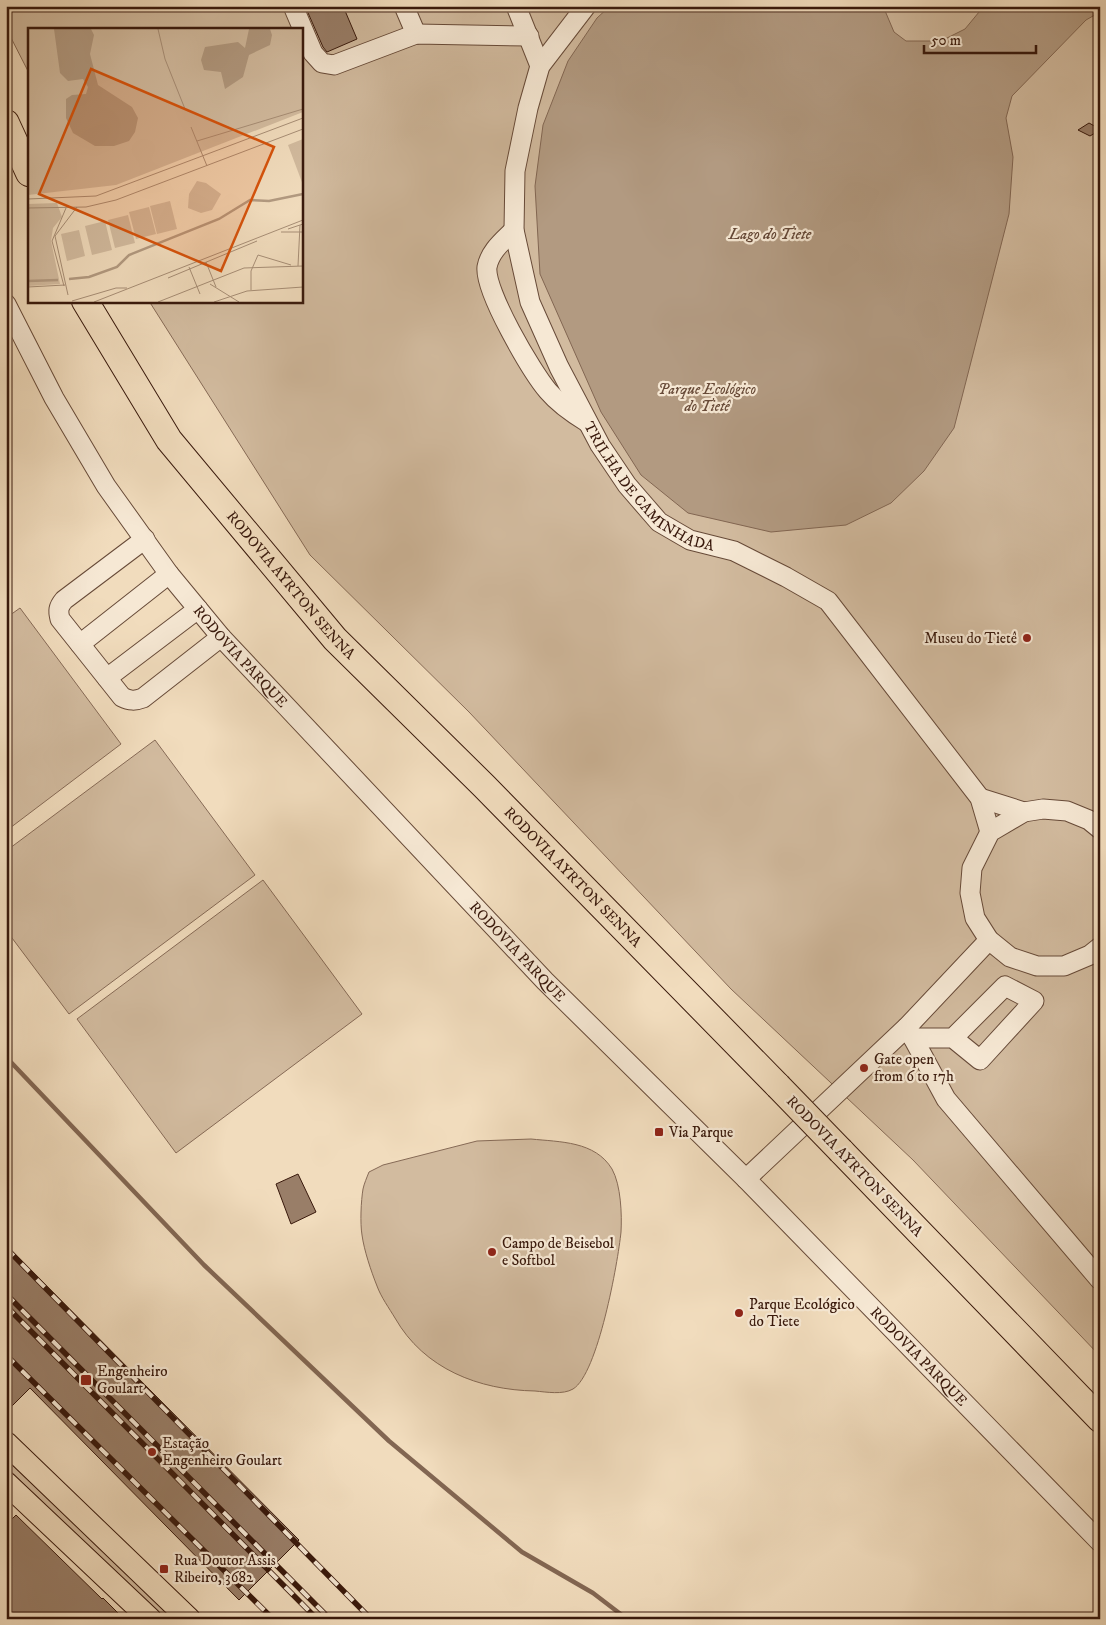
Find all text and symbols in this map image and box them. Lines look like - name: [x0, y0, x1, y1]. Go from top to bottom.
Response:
- scale bar: [924, 22, 1036, 54]
- inset map: [28, 28, 302, 302]
- text: 50 m: [931, 31, 961, 50]
- water label: Lago do Tiete: [728, 224, 812, 244]
- park label: Parque Ecológico do Tietê: [658, 380, 756, 416]
- street label: TRILHA DE CAMINHADA: [579, 418, 717, 556]
- street label: RODOVIA AYRTON SENNA: [222, 507, 359, 664]
- street label: RODOVIA PARQUE: [189, 602, 292, 712]
- place label: Museu do Tietê: [924, 629, 1017, 648]
- marker: Museu do Tietê: [1021, 632, 1033, 644]
- street label: RODOVIA AYRTON SENNA: [500, 803, 646, 952]
- street label: RODOVIA PARQUE: [465, 898, 570, 1006]
- place label: Gate open from 6 to 17h: [874, 1050, 954, 1086]
- marker: Gate open from 6 to 17h: [858, 1062, 870, 1074]
- street label: RODOVIA AYRTON SENNA: [782, 1092, 927, 1241]
- place label: Via Parque: [668, 1123, 733, 1142]
- marker: Via Parque: [653, 1126, 665, 1138]
- place label: Campo de Beisebol e Softbol: [502, 1234, 615, 1270]
- marker: Campo de Beisebol e Softbol: [486, 1246, 498, 1258]
- place label: Parque Ecológico do Tiete: [749, 1295, 855, 1331]
- street label: RODOVIA PARQUE: [866, 1303, 971, 1411]
- marker: Parque Ecológico do Tiete: [733, 1307, 745, 1319]
- place label: Engenheiro Goulart: [97, 1362, 168, 1398]
- marker: Engenheiro Goulart: [79, 1373, 93, 1387]
- place label: Estação Engenheiro Goulart: [162, 1434, 282, 1470]
- marker: Estação Engenheiro Goulart: [146, 1446, 158, 1458]
- place label: Rua Doutor Assis Ribeiro, 3682: [174, 1551, 276, 1587]
- marker: Rua Doutor Assis Ribeiro, 3682: [158, 1563, 170, 1575]

